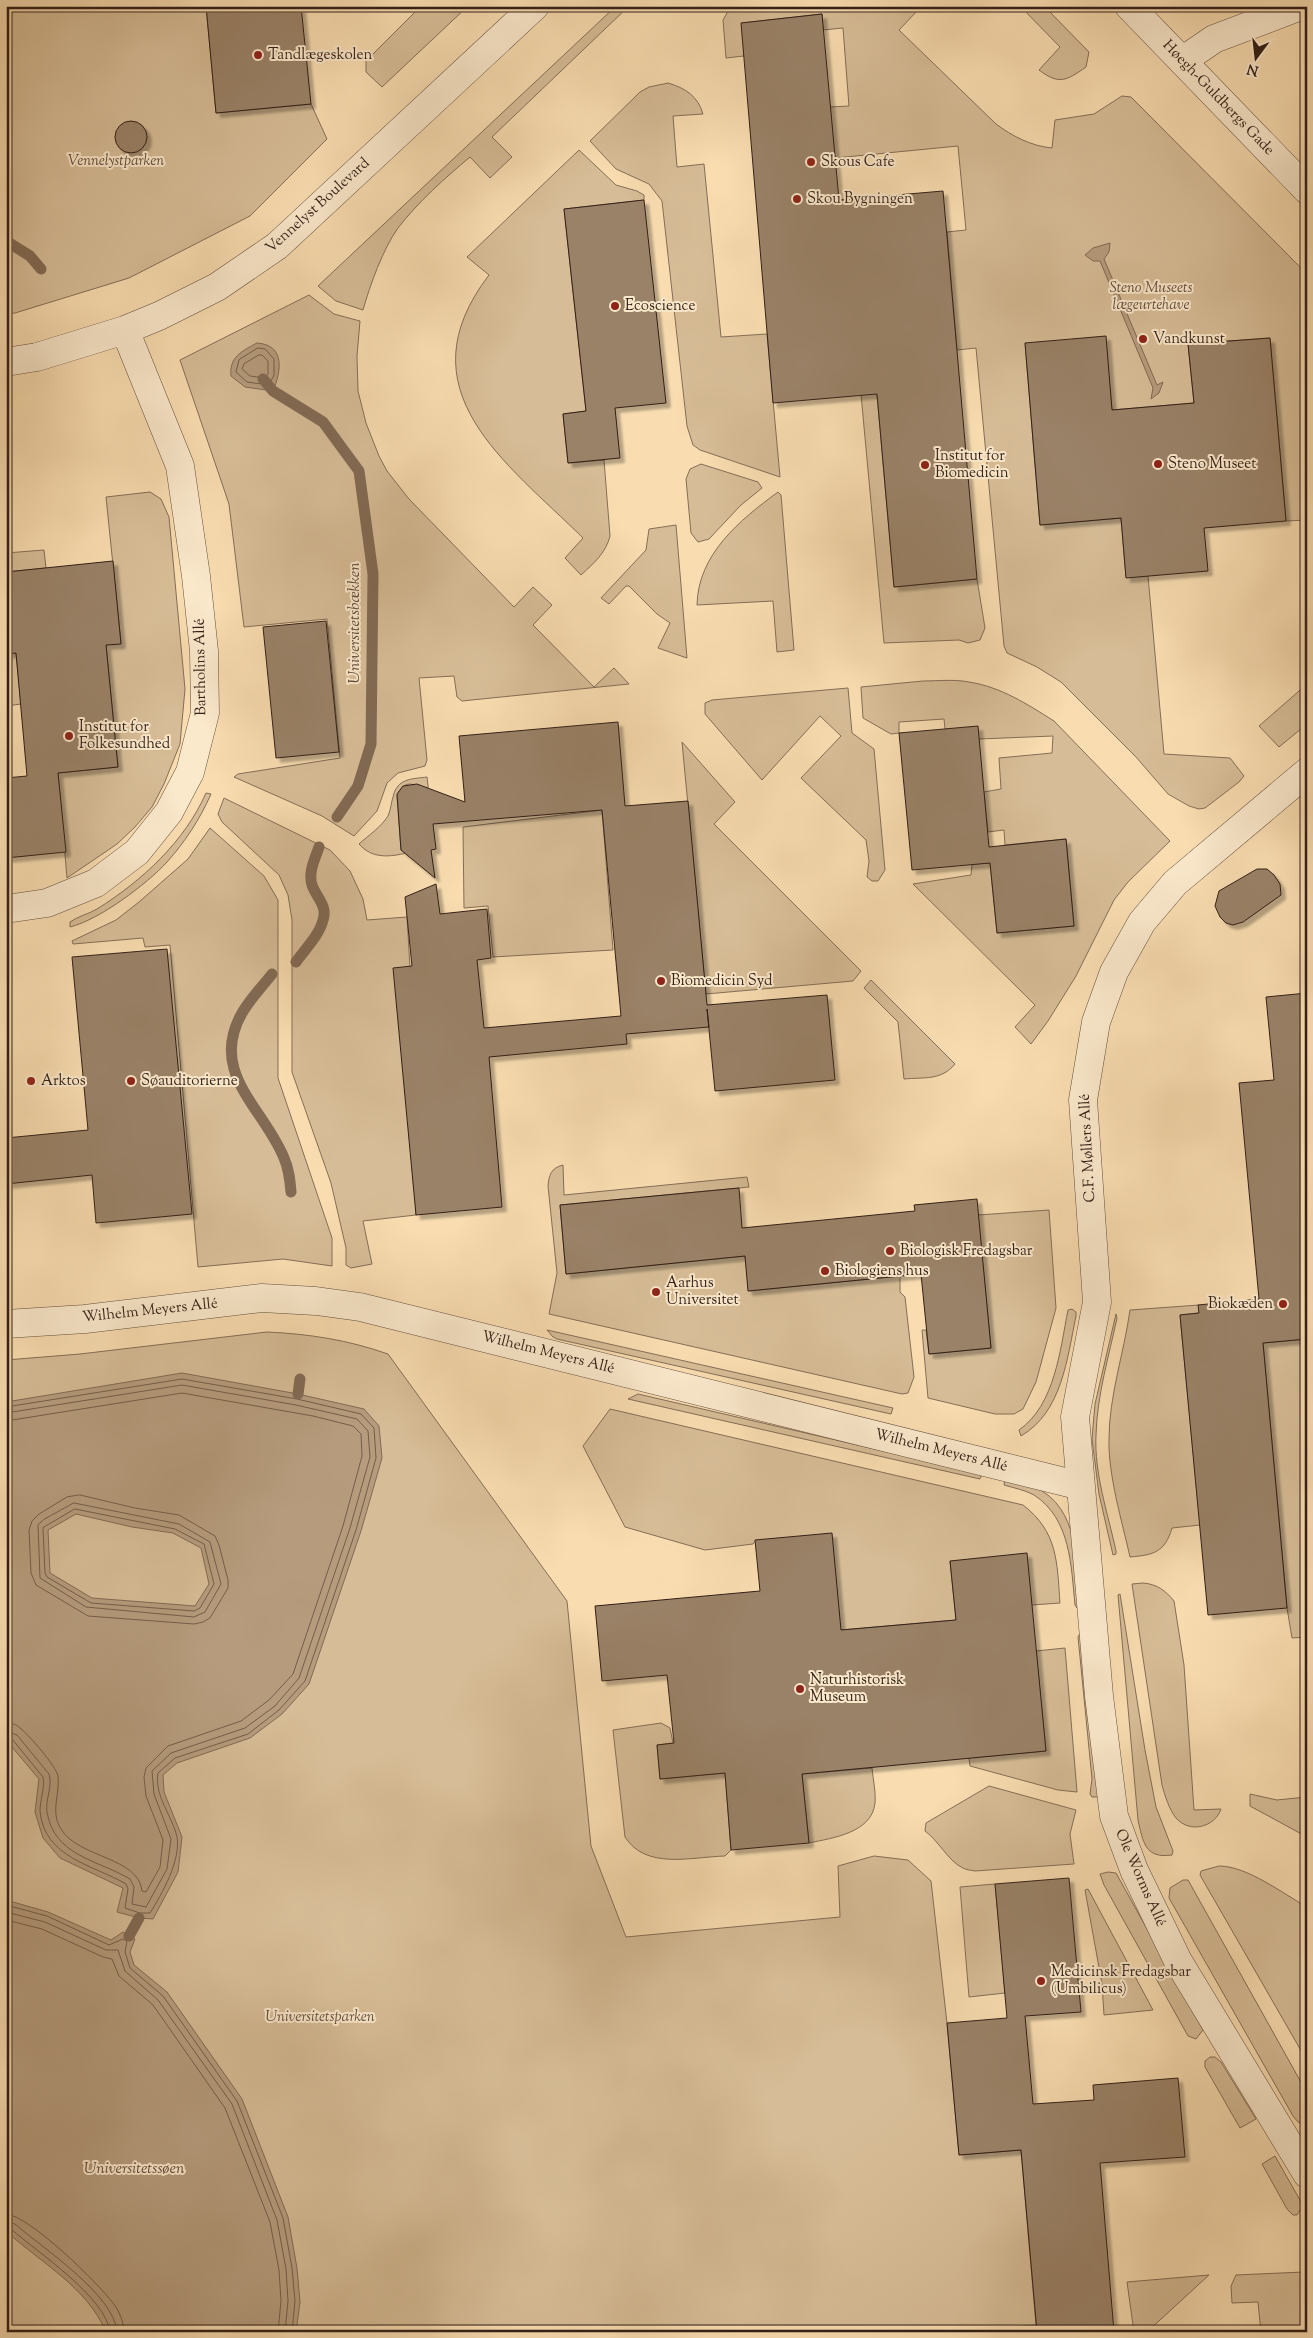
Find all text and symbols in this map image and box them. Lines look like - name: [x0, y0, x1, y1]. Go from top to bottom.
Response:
- north arrow: [1230, 32, 1280, 82]
- street label: Høegh-Guldbergs Gade: [1157, 36, 1279, 160]
- place label: Tandlægeskolen: [268, 45, 373, 66]
- marker: Tandlægeskolen: [252, 49, 264, 61]
- text: N: [1245, 58, 1261, 80]
- park label: Vennelystparken: [68, 151, 164, 172]
- place label: Skous Cafe: [821, 152, 895, 173]
- street label: Vennelyst Boulevard: [261, 153, 375, 258]
- marker: Skous Cafe: [805, 156, 817, 168]
- place label: Skou Bygningen: [807, 189, 913, 210]
- marker: Skou Bygningen: [791, 193, 803, 205]
- park label: Steno Museets lægeurtehave: [1109, 278, 1193, 316]
- place label: Ecoscience: [625, 296, 695, 317]
- marker: Ecoscience: [609, 300, 621, 312]
- place label: Vandkunst: [1153, 329, 1225, 350]
- marker: Vandkunst: [1137, 333, 1149, 345]
- place label: Institut for Biomedicin: [935, 446, 1009, 484]
- place label: Steno Museet: [1168, 454, 1256, 475]
- marker: Steno Museet: [1152, 458, 1164, 470]
- marker: Institut for Biomedicin: [919, 459, 931, 471]
- water label: Universitetsbækken: [344, 562, 367, 684]
- street label: Bartholins Allé: [190, 618, 212, 716]
- place label: Institut for Folkesundhed: [79, 717, 171, 755]
- marker: Institut for Folkesundhed: [63, 730, 75, 742]
- place label: Biomedicin Syd: [671, 971, 773, 992]
- marker: Biomedicin Syd: [655, 975, 667, 987]
- place label: Arktos: [41, 1071, 86, 1092]
- place label: Søauditorierne: [141, 1071, 238, 1092]
- marker: Arktos: [25, 1075, 37, 1087]
- marker: Søauditorierne: [125, 1075, 137, 1087]
- street label: C.F. Møllers Allé: [1075, 1093, 1101, 1203]
- place label: Biologisk Fredagsbar: [900, 1241, 1033, 1262]
- marker: Biologisk Fredagsbar: [884, 1245, 896, 1257]
- place label: Biologiens hus: [835, 1261, 929, 1282]
- marker: Biologiens hus: [819, 1265, 831, 1277]
- place label: Aarhus Universitet: [666, 1273, 739, 1311]
- marker: Aarhus Universitet: [650, 1286, 662, 1298]
- street label: Wilhelm Meyers Allé: [81, 1293, 219, 1329]
- place label: Biokæden: [1208, 1294, 1273, 1315]
- marker: Biokæden: [1277, 1298, 1289, 1310]
- street label: Wilhelm Meyers Allé: [479, 1326, 617, 1380]
- street label: Wilhelm Meyers Allé: [872, 1424, 1010, 1478]
- place label: Naturhistorisk Museum: [810, 1670, 904, 1708]
- marker: Naturhistorisk Museum: [794, 1683, 806, 1695]
- street label: Ole Worms Allé: [1109, 1826, 1171, 1930]
- place label: Medicinsk Fredagsbar (Umbilicus): [1051, 1962, 1191, 2000]
- marker: Medicinsk Fredagsbar (Umbilicus): [1035, 1975, 1047, 1987]
- park label: Universitetsparken: [265, 2007, 375, 2028]
- water label: Universitetssøen: [84, 2158, 185, 2181]

